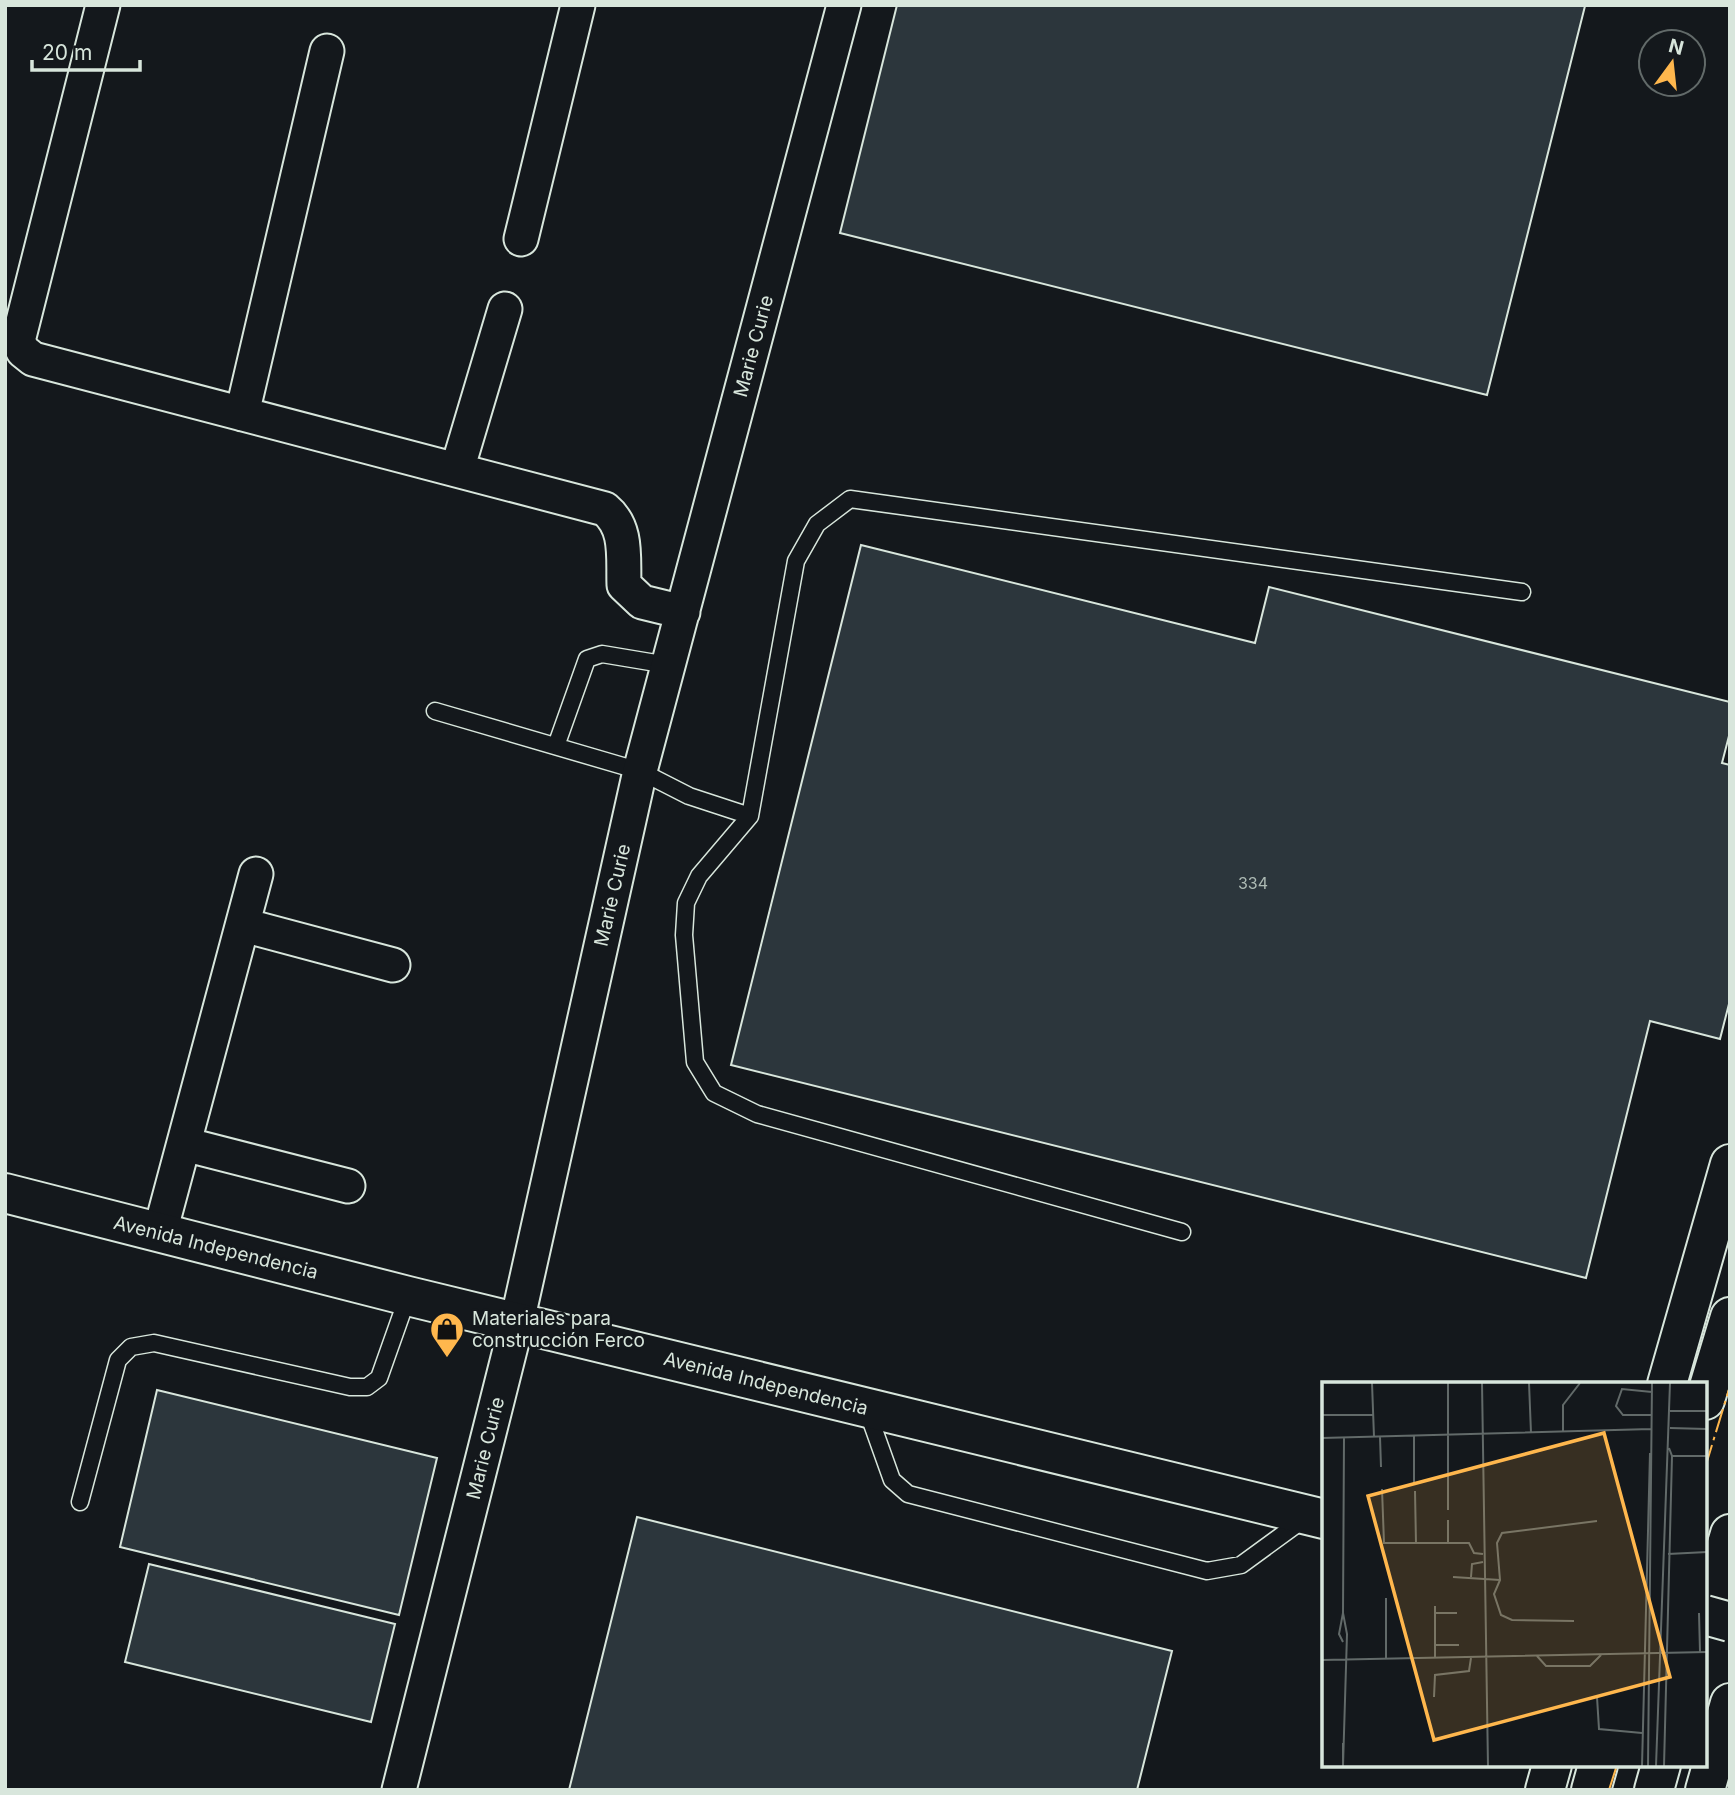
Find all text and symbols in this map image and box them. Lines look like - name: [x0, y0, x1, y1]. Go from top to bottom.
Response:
- scale bar: [32, 28, 140, 72]
- north arrow: [1637, 28, 1707, 98]
- text: N: [1666, 34, 1686, 60]
- text: 20 m: [42, 40, 92, 65]
- street label: Marie Curie: [729, 293, 778, 400]
- street label: Marie Curie: [590, 842, 635, 949]
- house number: 334: [1238, 873, 1268, 893]
- street label: Avenida Independencia: [111, 1211, 320, 1284]
- place label: Materiales para construcción Ferco: [472, 1307, 645, 1352]
- shop icon: Materiales para construcción Ferco: [428, 1310, 466, 1359]
- street label: Avenida Independencia: [661, 1347, 870, 1420]
- inset map: [1322, 1382, 1707, 1767]
- street label: Marie Curie: [462, 1395, 509, 1502]

